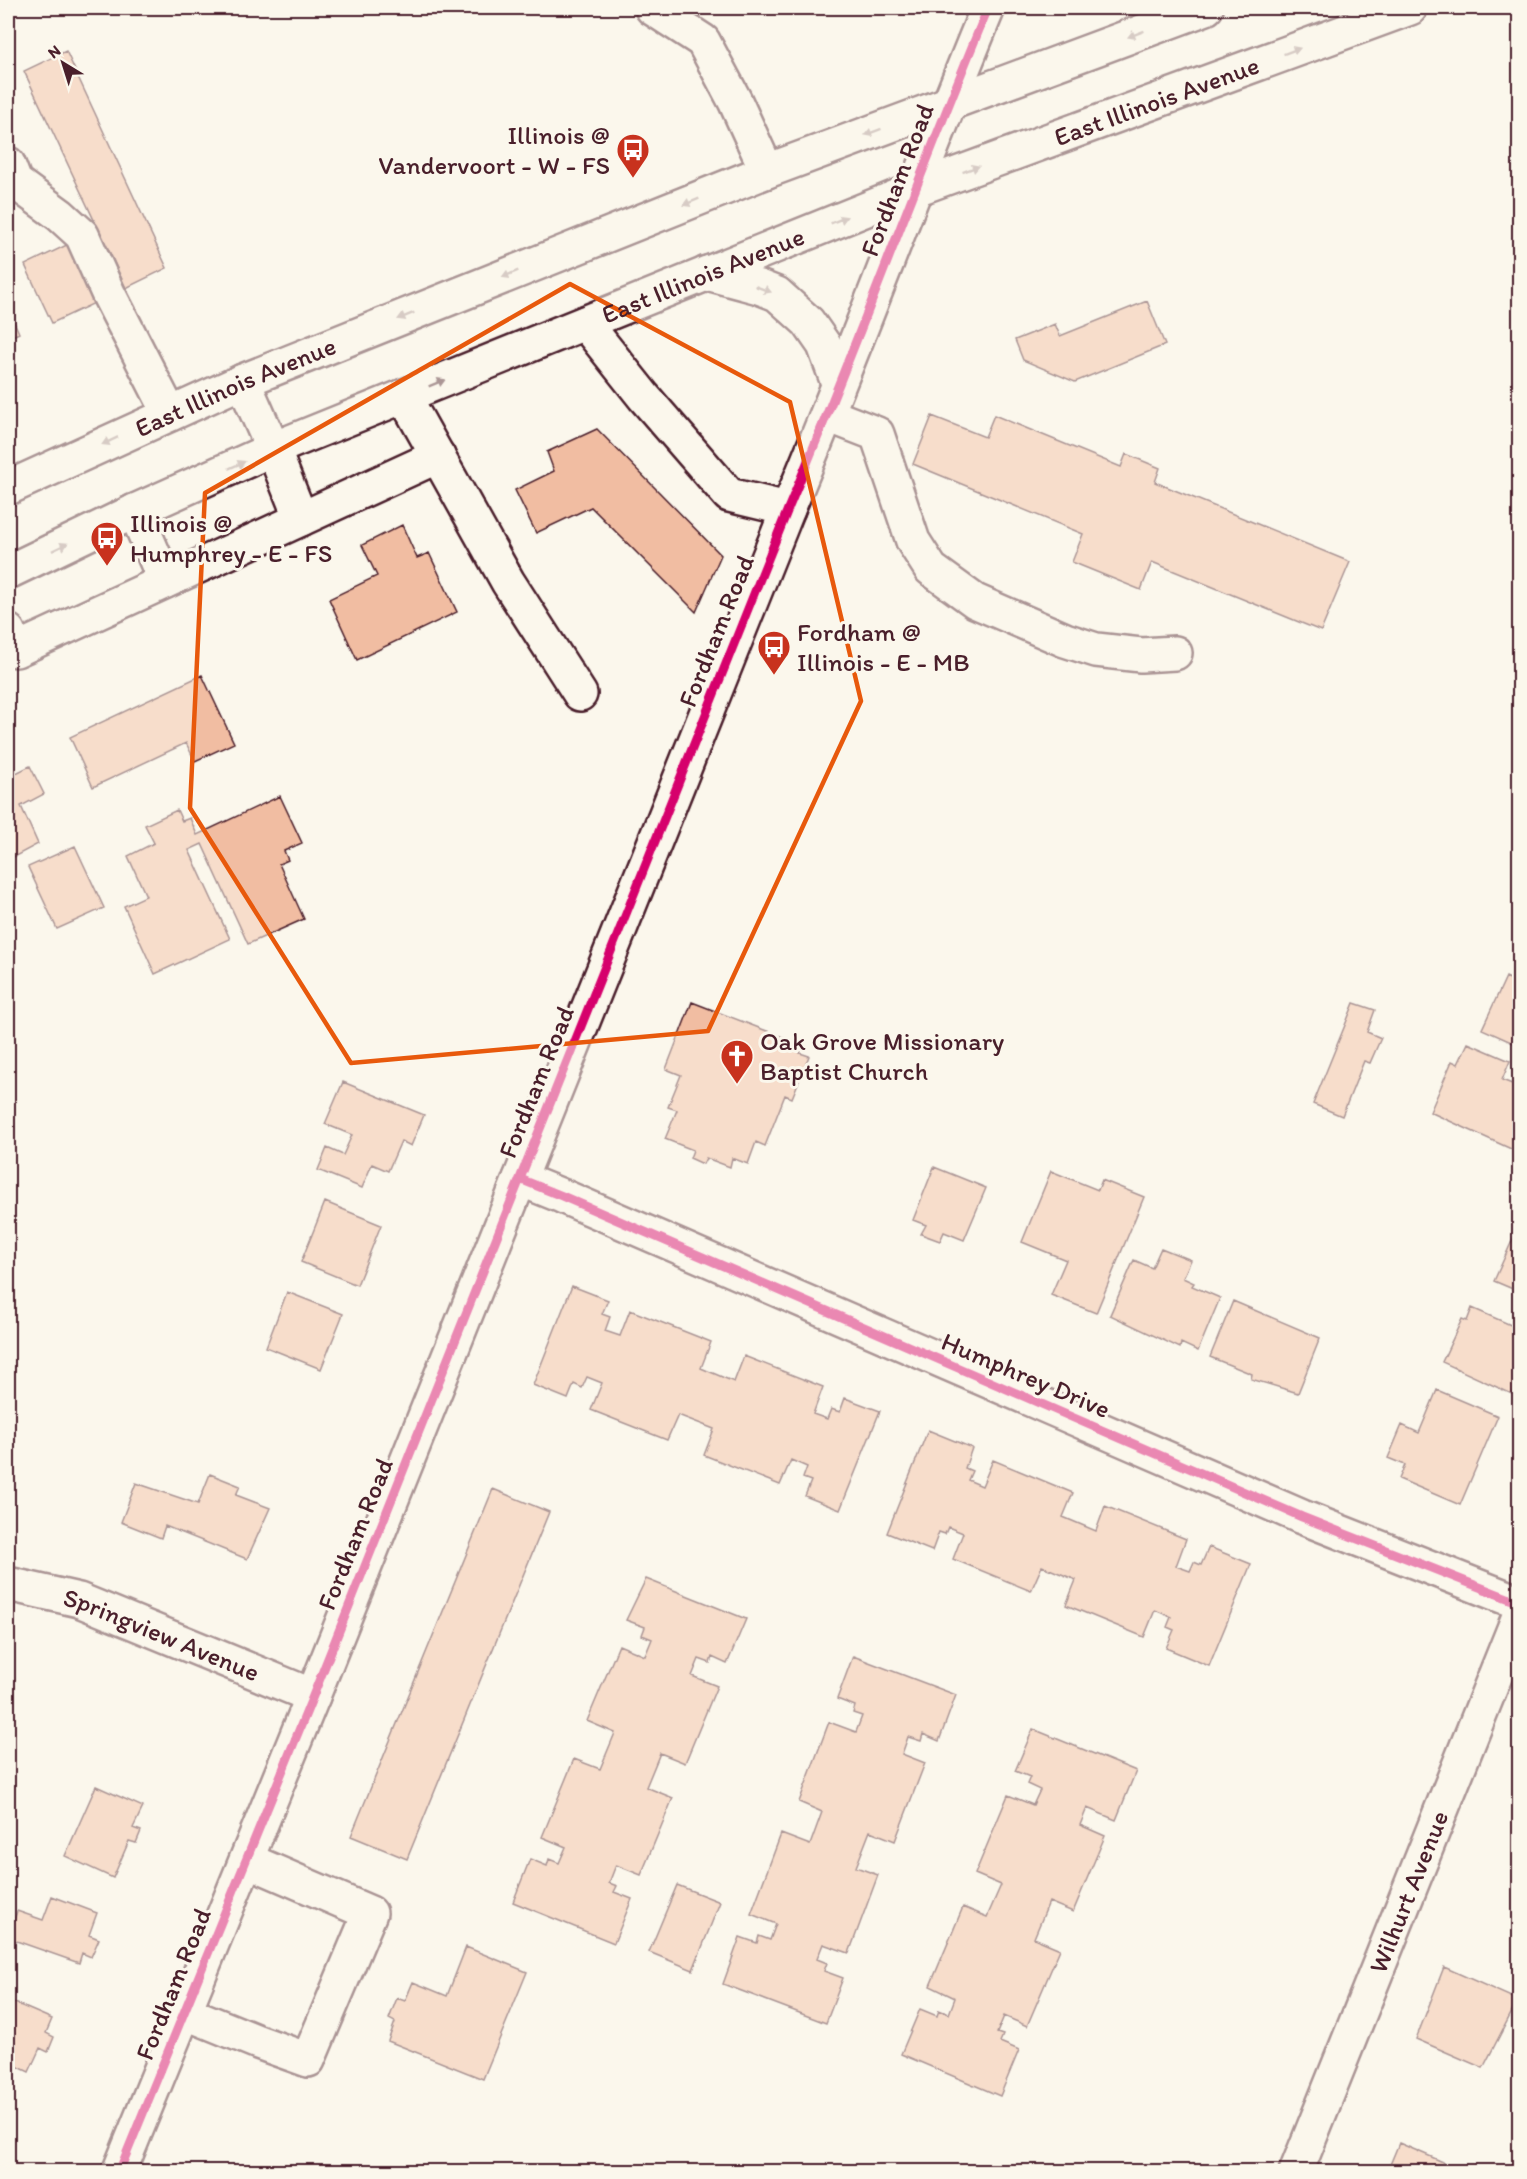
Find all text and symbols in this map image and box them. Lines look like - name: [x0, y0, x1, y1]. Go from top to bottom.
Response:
- one-way arrow: [1127, 30, 1145, 39]
- north arrow: [33, 33, 93, 93]
- text: N: [44, 41, 64, 62]
- one-way arrow: [1283, 46, 1301, 55]
- street label: East Illinois Avenue: [1050, 49, 1263, 153]
- street label: Fordham Road: [853, 99, 941, 261]
- place label: Illinois @ Vandervoort - W - FS: [378, 119, 610, 181]
- one-way arrow: [864, 128, 882, 138]
- bus stop icon: Illinois @ Vandervoort - W - FS: [615, 132, 651, 179]
- one-way arrow: [962, 163, 980, 173]
- one-way arrow: [682, 198, 700, 207]
- one-way arrow: [830, 215, 848, 224]
- street label: East Illinois Avenue: [597, 220, 809, 330]
- one-way arrow: [500, 269, 518, 279]
- one-way arrow: [754, 285, 772, 294]
- one-way arrow: [396, 311, 414, 321]
- street label: East Illinois Avenue: [130, 329, 341, 444]
- one-way arrow: [428, 377, 446, 387]
- one-way arrow: [102, 437, 119, 446]
- one-way arrow: [229, 460, 247, 470]
- place label: Illinois @ Humphrey - E - FS: [130, 507, 332, 569]
- bus stop icon: Illinois @ Humphrey - E - FS: [89, 520, 125, 567]
- one-way arrow: [52, 543, 69, 552]
- street label: Fordham Road: [671, 550, 761, 712]
- place label: Fordham @ Illinois - E - MB: [797, 616, 970, 678]
- bus stop icon: Fordham @ Illinois - E - MB: [756, 629, 792, 676]
- street label: Fordham Road: [491, 1001, 581, 1163]
- place label: Oak Grove Missionary Baptist Church: [760, 1025, 1004, 1087]
- church icon: Oak Grove Missionary Baptist Church: [719, 1038, 755, 1085]
- street label: Humphrey Drive: [937, 1325, 1115, 1425]
- street label: Fordham Road: [310, 1453, 400, 1615]
- street label: Springview Avenue: [61, 1581, 264, 1688]
- street label: Wilhurt Avenue: [1362, 1806, 1455, 1978]
- street label: Fordham Road: [128, 1903, 218, 2065]

